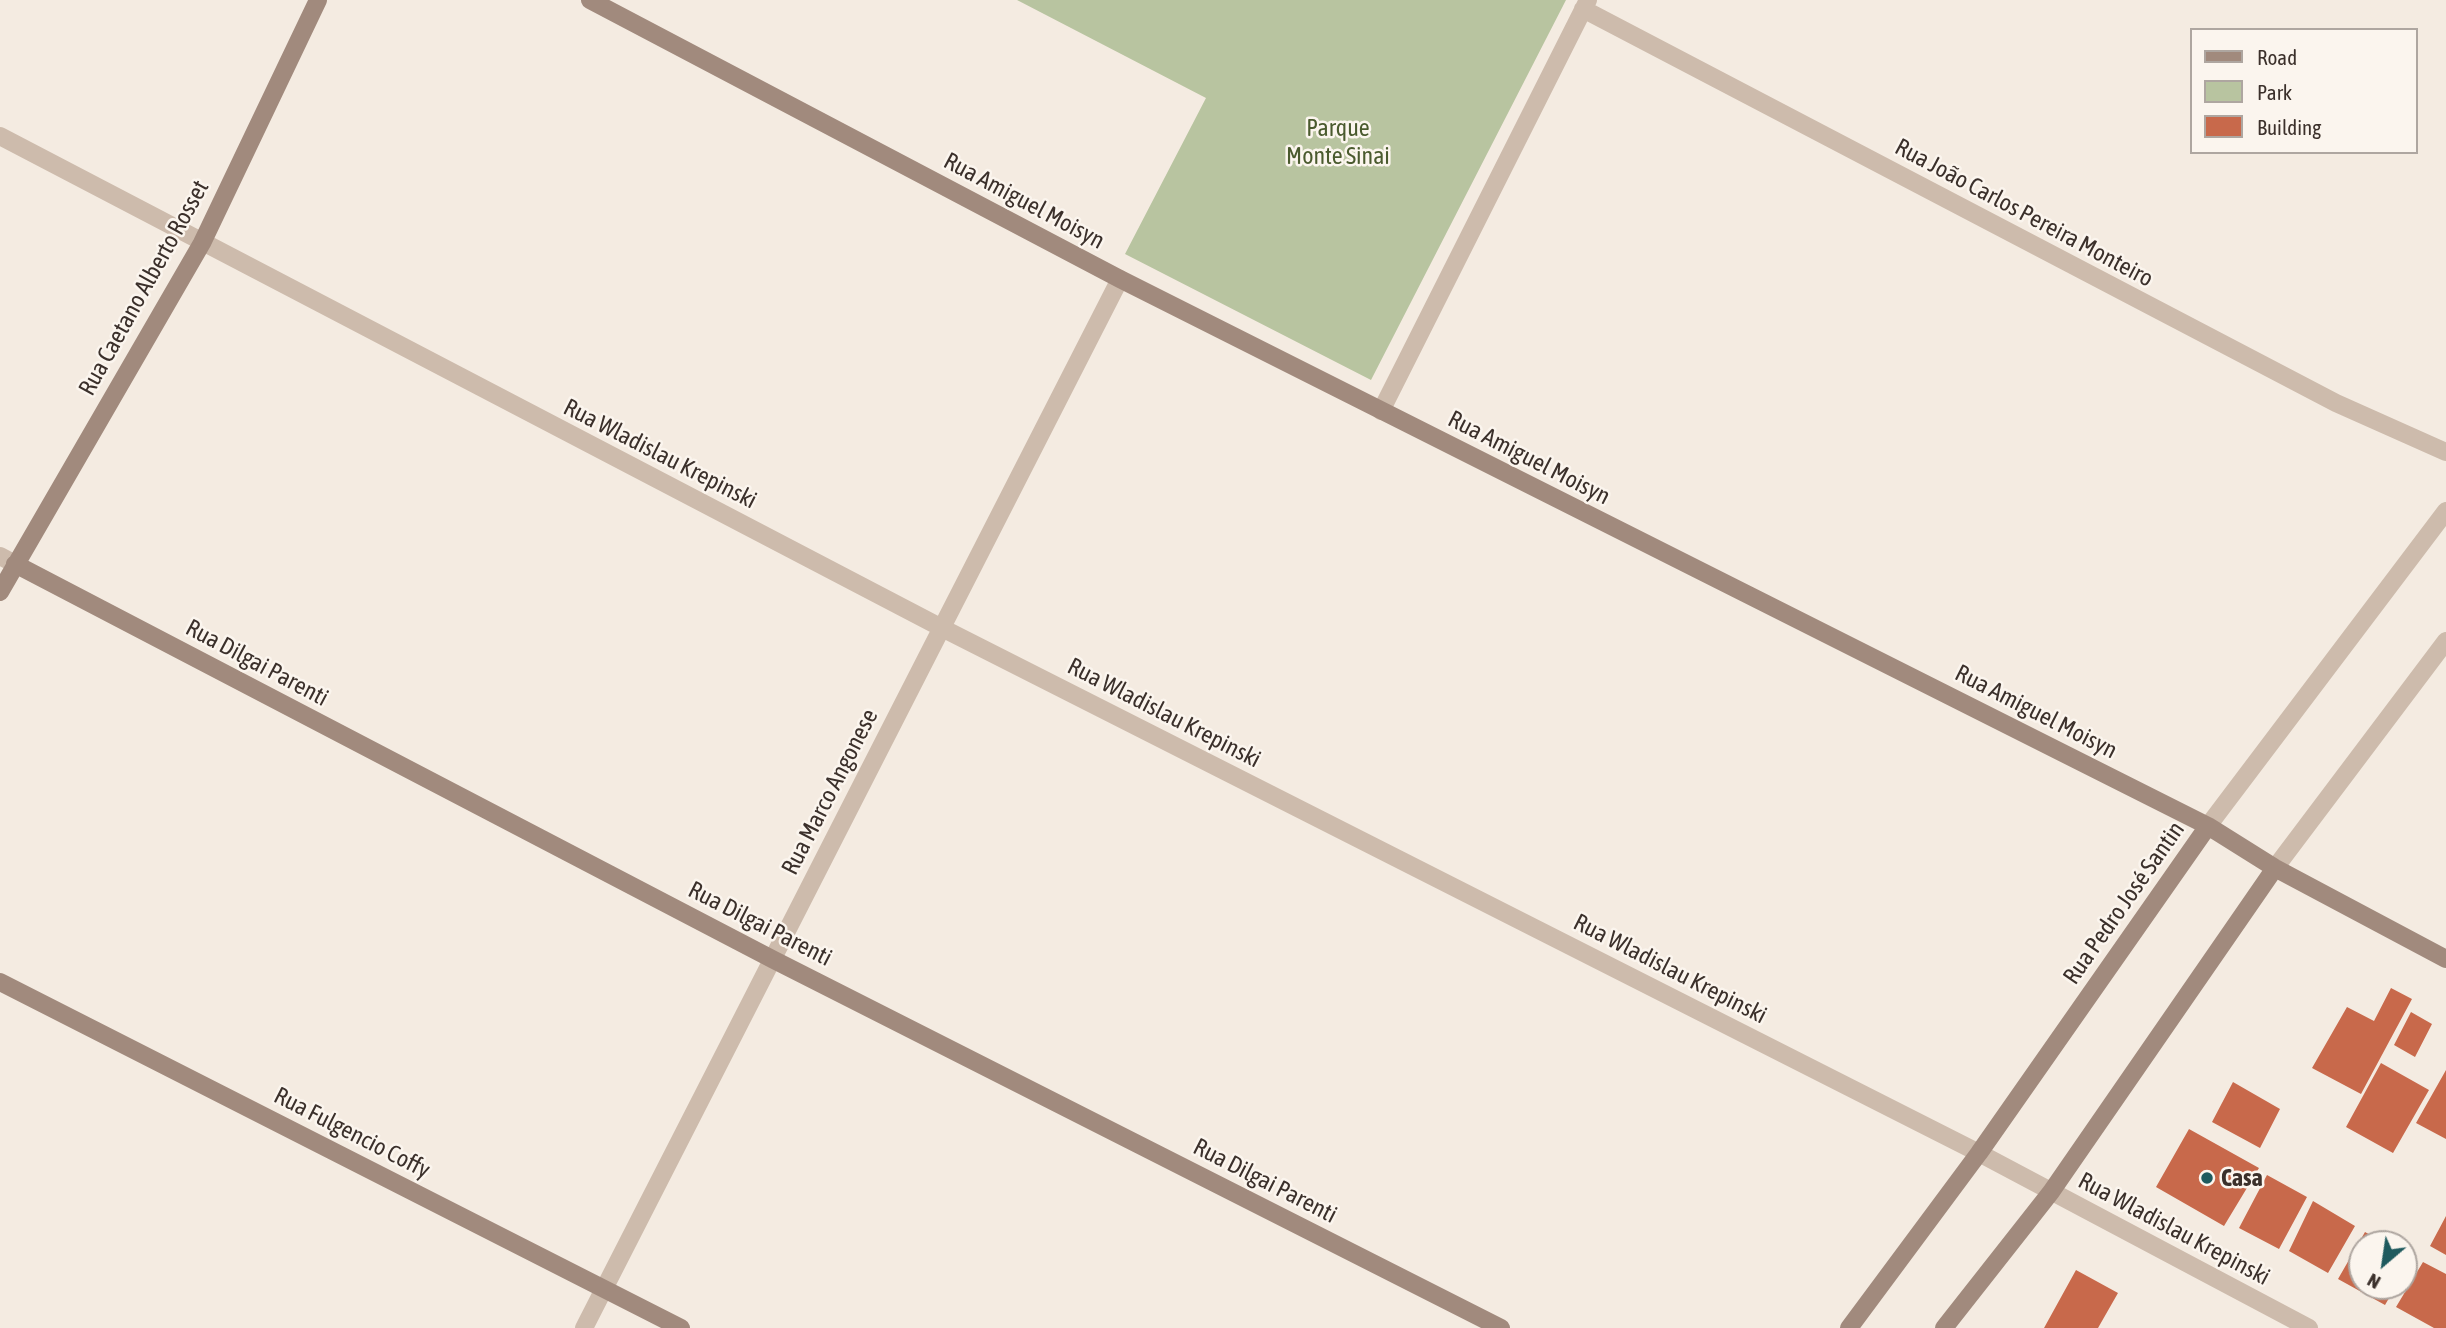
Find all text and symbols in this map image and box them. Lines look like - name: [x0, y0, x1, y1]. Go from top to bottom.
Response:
- legend: [2190, 28, 2418, 154]
- text: Road: [2257, 45, 2297, 69]
- text: Park: [2257, 80, 2292, 104]
- park label: Parque Monte Sinai: [1286, 114, 1390, 170]
- text: Building: [2257, 115, 2321, 139]
- street label: Rua João Carlos Pereira Monteiro: [1890, 133, 2158, 293]
- street label: Rua Amiguel Moisyn: [939, 147, 1109, 255]
- street label: Rua Caetano Alberto Rosset: [73, 175, 215, 401]
- street label: Rua Wladislau Krepinski: [559, 393, 761, 515]
- street label: Rua Amiguel Moisyn: [1443, 405, 1615, 511]
- street label: Rua Dilgai Parenti: [181, 613, 333, 713]
- street label: Rua Wladislau Krepinski: [1063, 652, 1265, 774]
- street label: Rua Amiguel Moisyn: [1950, 659, 2122, 765]
- street label: Rua Marco Angonese: [776, 704, 884, 880]
- street label: Rua Pedro José Santin: [2057, 816, 2191, 990]
- street label: Rua Dilgai Parenti: [683, 875, 837, 973]
- street label: Rua Wladislau Krepinski: [1569, 908, 1771, 1030]
- street label: Rua Fulgencio Coffy: [269, 1081, 435, 1185]
- street label: Rua Dilgai Parenti: [1188, 1132, 1342, 1230]
- place label: Casa: [2221, 1164, 2263, 1192]
- street label: Rua Wladislau Krepinski: [2073, 1166, 2275, 1292]
- marker: Casa: [2199, 1170, 2215, 1186]
- north arrow: [2348, 1230, 2418, 1300]
- text: N: [2364, 1269, 2384, 1294]

